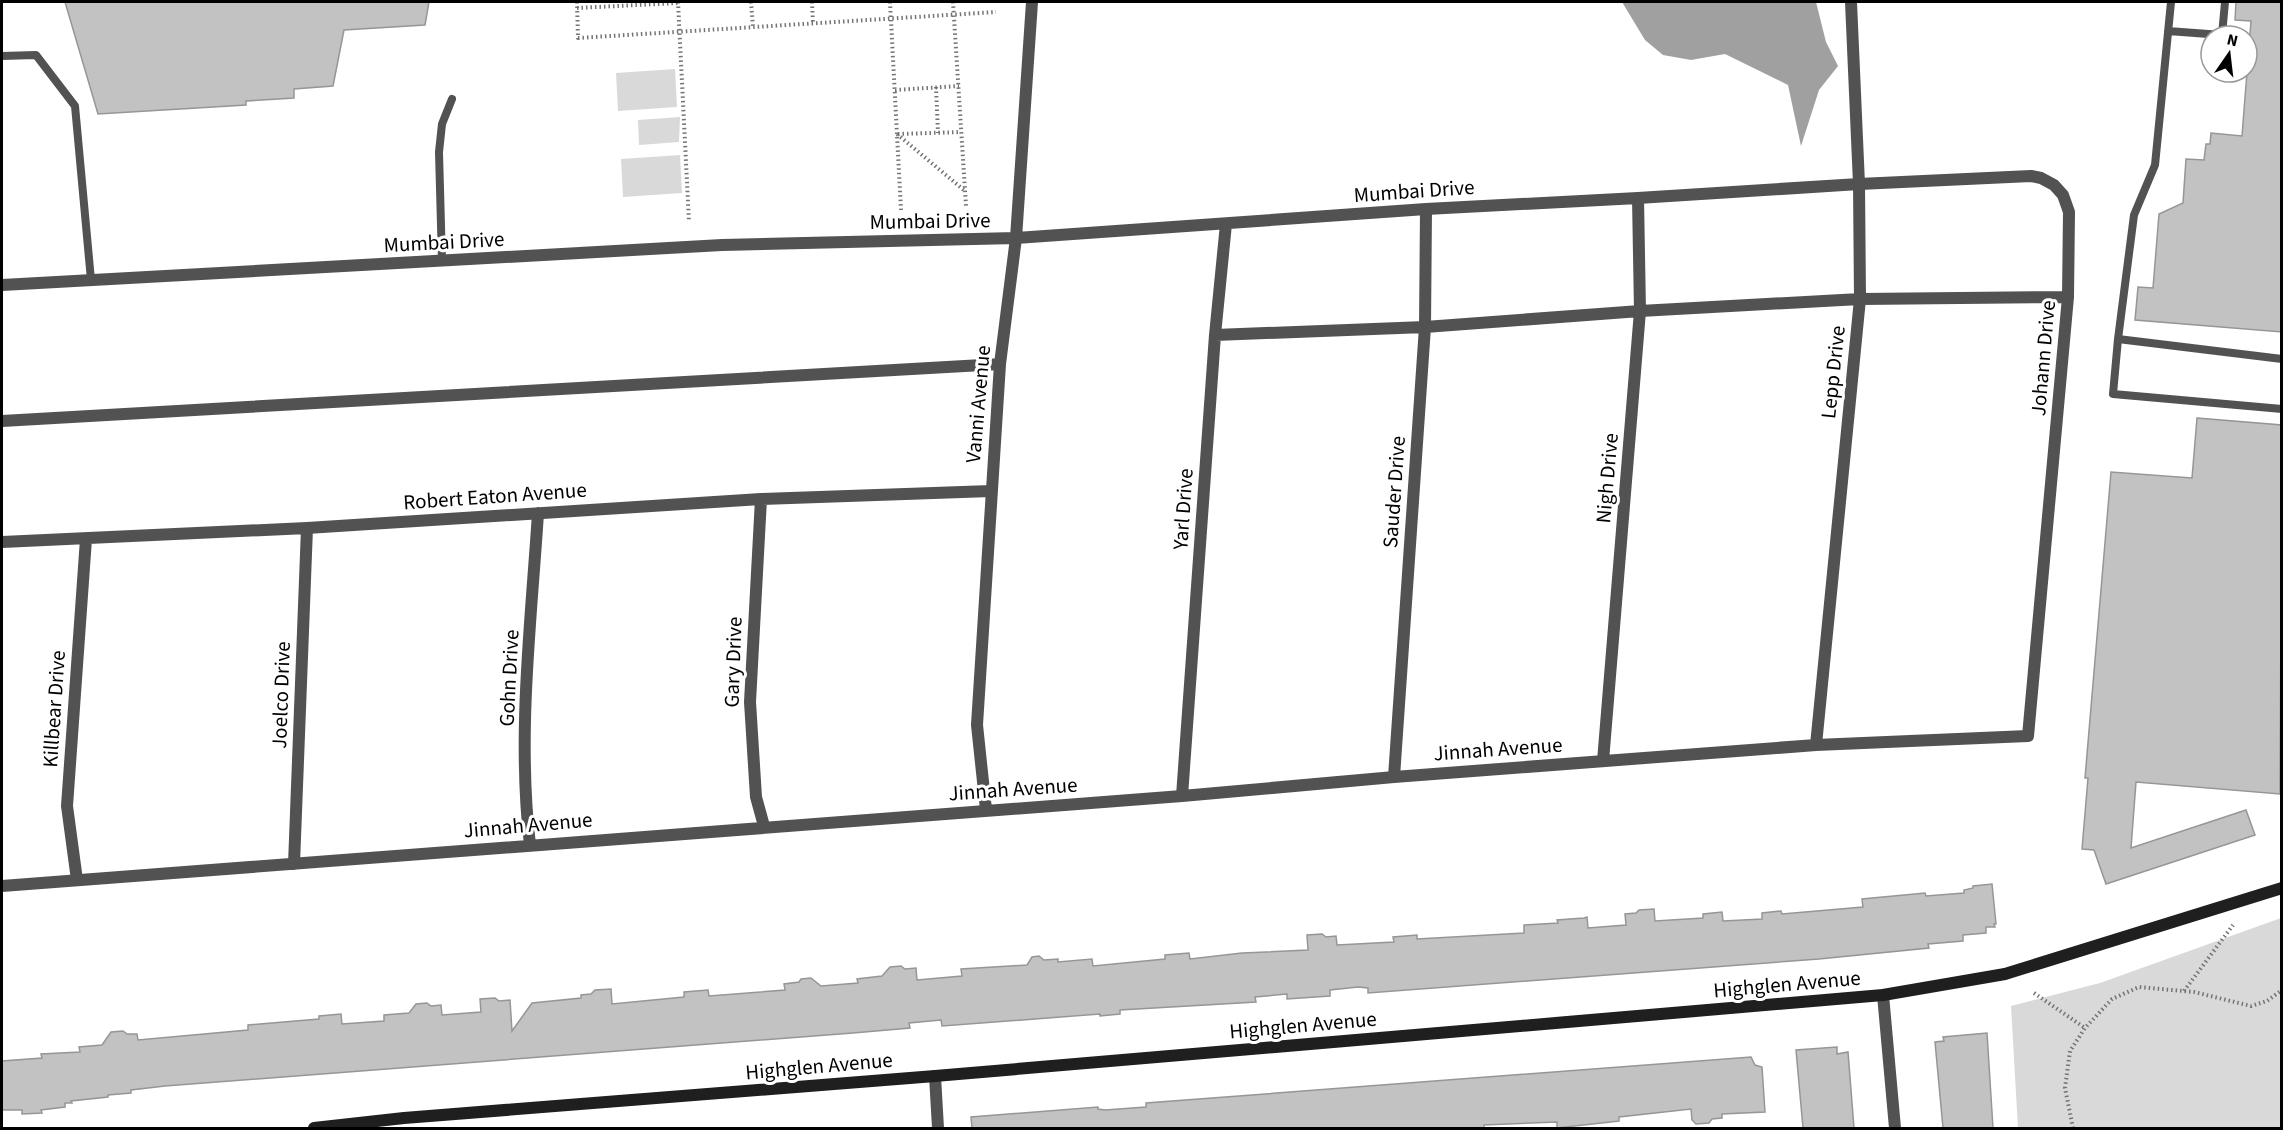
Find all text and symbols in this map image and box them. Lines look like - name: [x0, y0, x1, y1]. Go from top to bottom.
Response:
- north arrow: [2199, 24, 2259, 84]
- text: N: [2225, 28, 2240, 52]
- street label: Mumbai Drive: [1353, 172, 1475, 210]
- street label: Mumbai Drive: [869, 205, 991, 237]
- street label: Mumbai Drive: [383, 224, 505, 260]
- street label: Johann Drive: [2023, 299, 2063, 417]
- street label: Lepp Drive: [1813, 324, 1853, 420]
- street label: Vanni Avenue: [958, 344, 998, 464]
- street label: Nigh Drive: [1588, 432, 1626, 524]
- street label: Sauder Drive: [1375, 435, 1413, 549]
- street label: Yarl Drive: [1165, 467, 1201, 552]
- street label: Robert Eaton Avenue: [402, 475, 588, 517]
- street label: Gary Drive: [716, 616, 750, 708]
- street label: Gohn Drive: [491, 629, 527, 727]
- street label: Joelco Drive: [264, 641, 298, 749]
- street label: Killbear Drive: [35, 649, 73, 769]
- street label: Jinnah Avenue: [1433, 730, 1563, 768]
- street label: Jinnah Avenue: [948, 770, 1078, 808]
- street label: Jinnah Avenue: [462, 804, 594, 846]
- street label: Highglen Avenue: [1712, 963, 1862, 1005]
- street label: Highglen Avenue: [1228, 1004, 1378, 1046]
- street label: Highglen Avenue: [744, 1045, 894, 1087]

